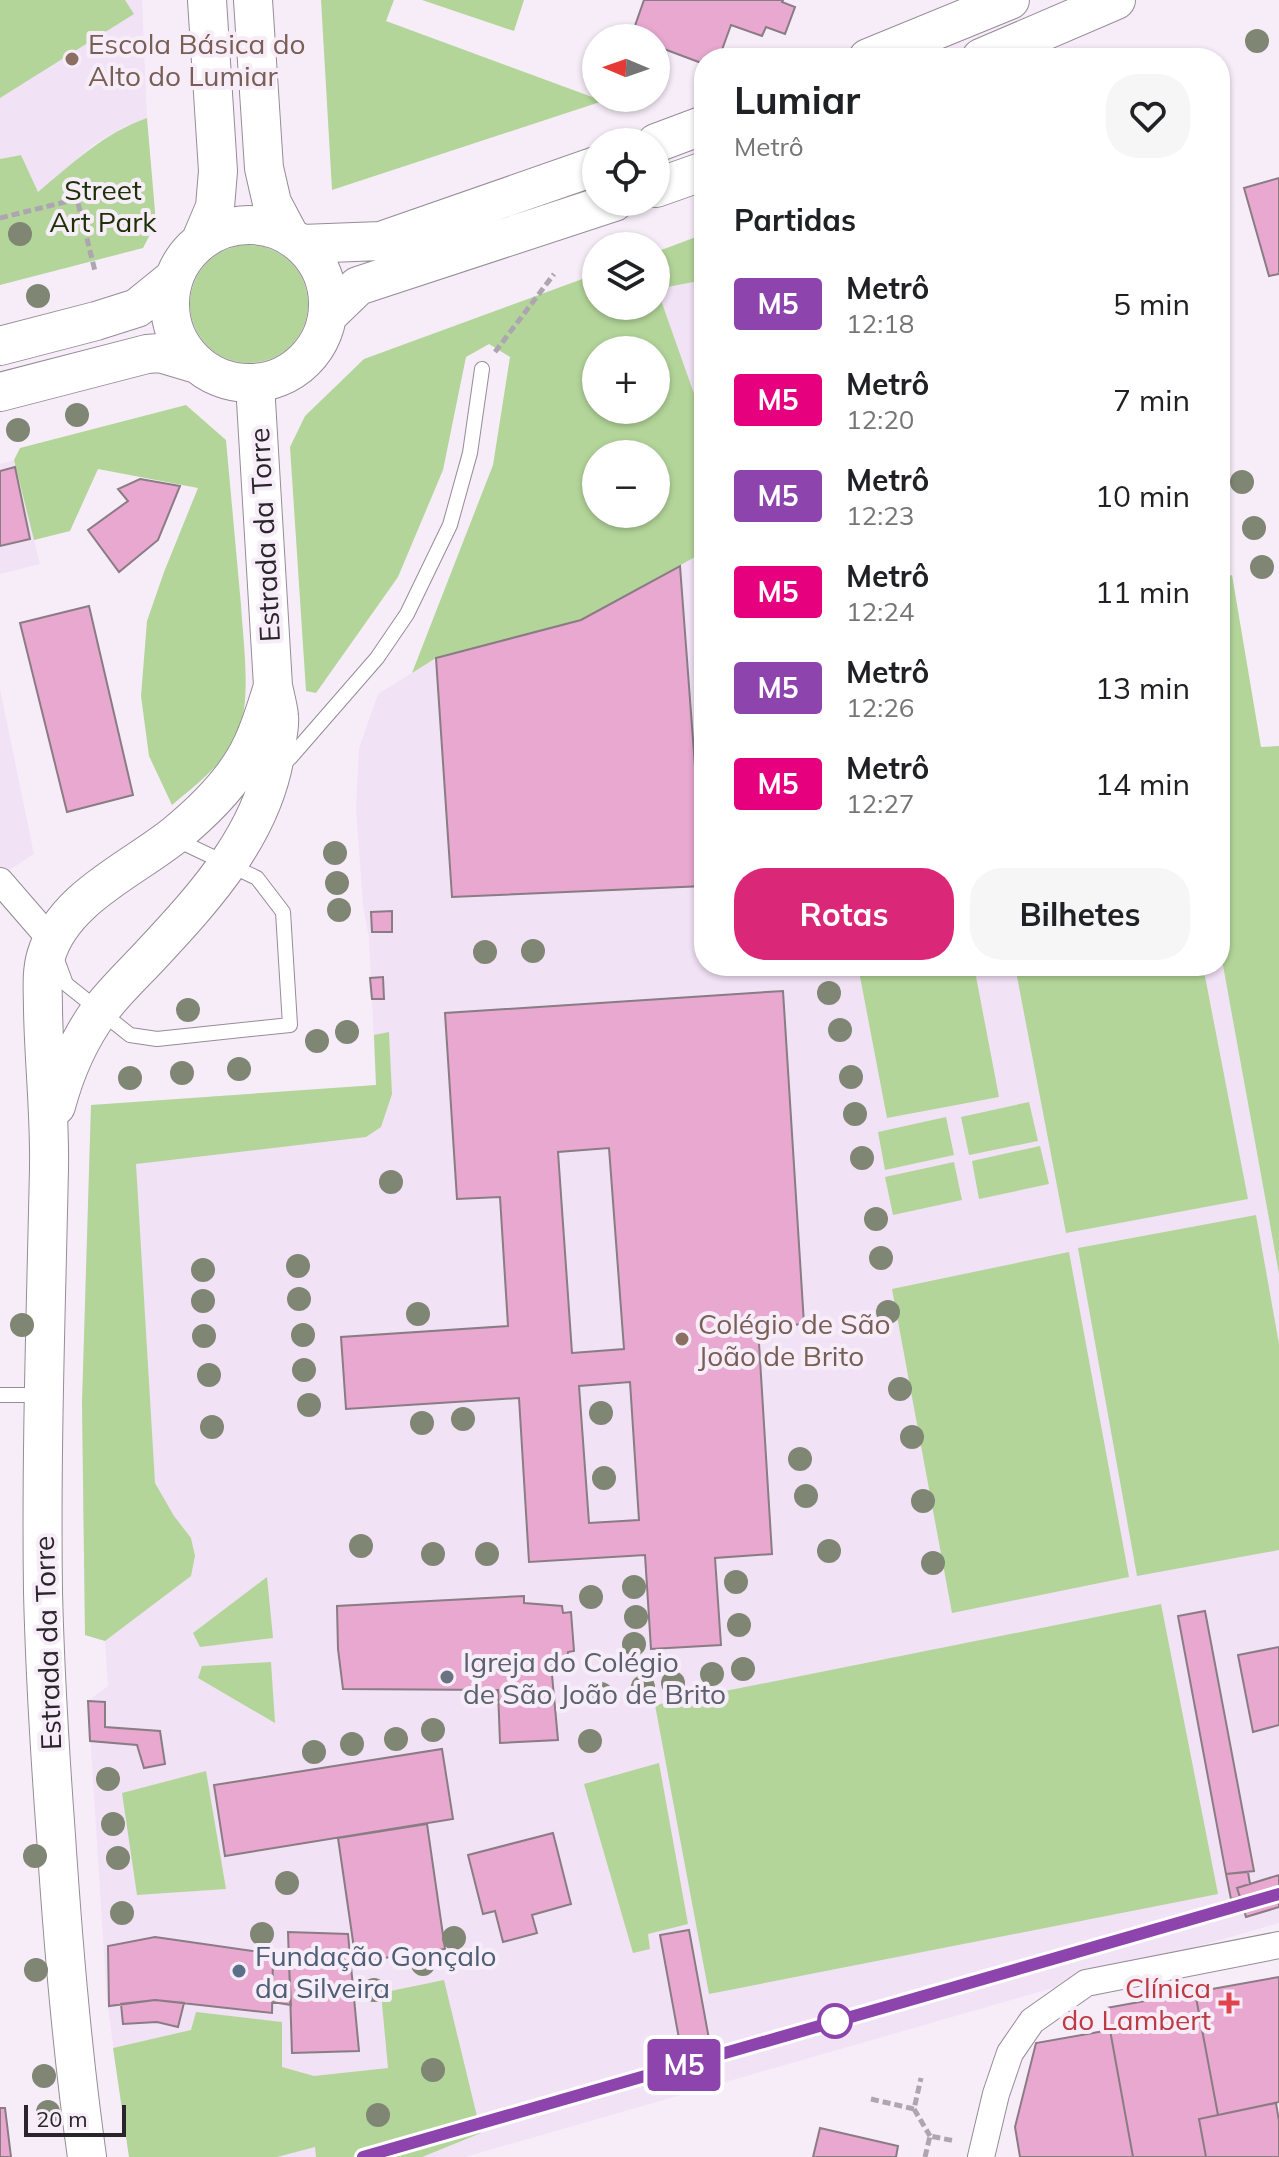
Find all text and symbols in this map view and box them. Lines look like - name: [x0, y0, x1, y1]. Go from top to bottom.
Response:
- north arrow: [582, 24, 670, 112]
- map controls: [582, 24, 670, 528]
- place label: Escola Básica do Alto do Lumiar: [88, 26, 306, 93]
- marker: Escola Básica do Alto do Lumiar: [63, 50, 81, 68]
- button: heart: [1106, 74, 1190, 158]
- text: Lumiar: [734, 76, 860, 124]
- button: locate: [582, 128, 670, 216]
- text: Metrô: [734, 130, 804, 163]
- park label: Street Art Park: [49, 172, 157, 239]
- text: Partidas: [734, 201, 856, 239]
- button: layers: [582, 232, 670, 320]
- text: Metrô: [846, 269, 929, 307]
- text: 5 min: [1113, 285, 1190, 323]
- text: M5: [757, 286, 799, 321]
- text: 12:18: [846, 307, 914, 340]
- button: +: [582, 336, 670, 424]
- text: Metrô: [846, 365, 929, 403]
- text: 7 min: [1113, 381, 1190, 419]
- text: M5: [757, 382, 799, 417]
- text: 12:20: [846, 403, 914, 436]
- street label: Estrada da Torre: [241, 427, 287, 643]
- button: −: [582, 440, 670, 528]
- text: Metrô: [846, 461, 929, 499]
- text: 10 min: [1095, 477, 1190, 515]
- text: M5: [757, 478, 799, 513]
- text: 12:23: [846, 499, 914, 532]
- text: Metrô: [846, 557, 929, 595]
- text: 11 min: [1095, 573, 1190, 611]
- text: M5: [757, 574, 799, 609]
- text: 12:24: [846, 595, 914, 628]
- text: Metrô: [846, 653, 929, 691]
- text: 13 min: [1095, 669, 1190, 707]
- text: M5: [757, 670, 799, 705]
- text: 12:26: [846, 691, 914, 724]
- text: Metrô: [846, 749, 929, 787]
- text: 14 min: [1095, 765, 1190, 803]
- text: M5: [757, 766, 799, 801]
- text: 12:27: [846, 787, 914, 820]
- button: Rotas: [734, 868, 954, 960]
- button: Bilhetes: [970, 868, 1190, 960]
- place label: Colégio de São João de Brito: [698, 1306, 890, 1373]
- marker: Colégio de São João de Brito: [673, 1330, 691, 1348]
- street label: Estrada da Torre: [26, 1535, 68, 1751]
- place label: Igreja do Colégio de São João de Brito: [463, 1644, 726, 1711]
- marker: Igreja do Colégio de São João de Brito: [438, 1668, 456, 1686]
- place label: Fundação Gonçalo da Silveira: [255, 1938, 497, 2005]
- marker: Fundação Gonçalo da Silveira: [230, 1962, 248, 1980]
- place label: Clínica do Lambert: [1062, 1970, 1211, 2037]
- marker: Clínica do Lambert: [1218, 1992, 1240, 2014]
- unlabelled marker: [818, 2004, 852, 2038]
- line badge: M5: [648, 2039, 720, 2091]
- text: M5: [663, 2047, 705, 2082]
- scale bar: [24, 2101, 126, 2137]
- text: 20 m: [36, 2105, 87, 2133]

